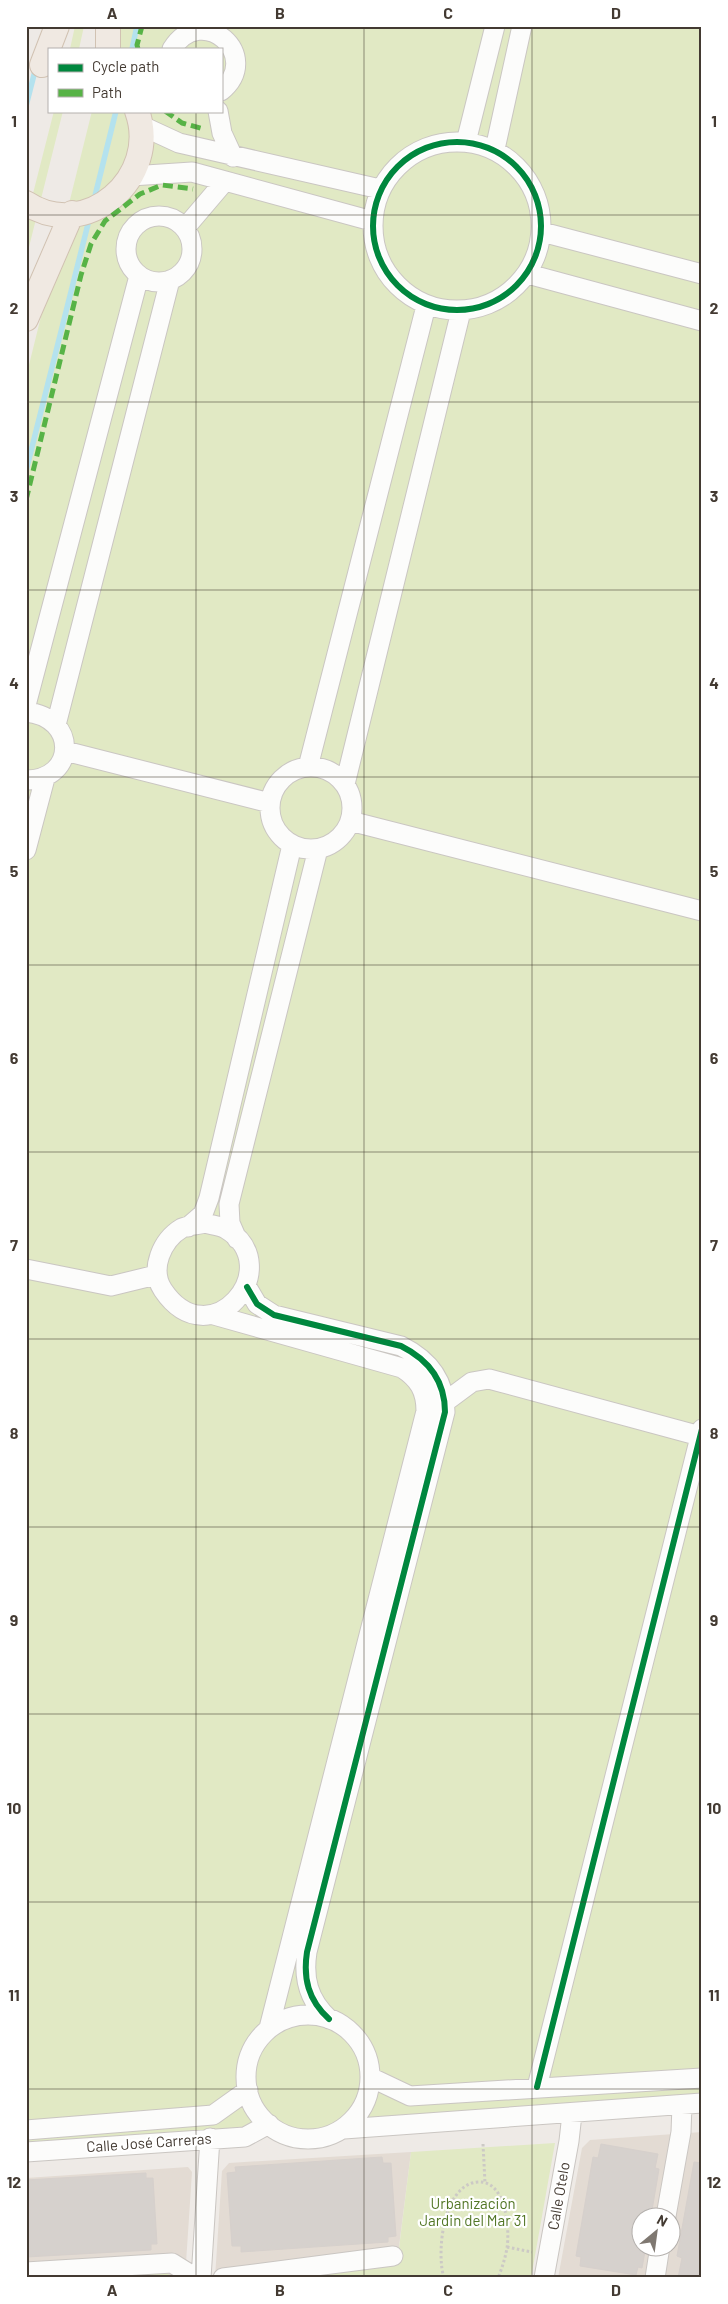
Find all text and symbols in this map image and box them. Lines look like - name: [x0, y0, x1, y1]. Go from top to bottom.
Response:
- text: A: [107, 3, 118, 22]
- text: B: [275, 3, 285, 22]
- text: C: [443, 3, 453, 22]
- text: D: [611, 3, 621, 22]
- legend: [48, 48, 222, 112]
- text: Cycle path: [92, 57, 159, 75]
- text: Path: [92, 83, 122, 101]
- text: 1: [11, 111, 17, 130]
- text: 1: [711, 111, 717, 130]
- text: 2: [10, 298, 19, 317]
- text: 2: [710, 298, 719, 317]
- text: 3: [10, 486, 18, 505]
- text: 3: [710, 486, 718, 505]
- text: 4: [9, 673, 19, 692]
- text: 4: [709, 673, 719, 692]
- text: 5: [10, 861, 19, 880]
- text: 5: [710, 861, 719, 880]
- text: 6: [10, 1048, 19, 1067]
- text: 6: [710, 1048, 719, 1067]
- text: 7: [10, 1235, 18, 1254]
- text: 7: [710, 1235, 718, 1254]
- text: 8: [10, 1423, 19, 1442]
- text: 8: [710, 1423, 719, 1442]
- text: 9: [10, 1610, 18, 1629]
- text: 9: [710, 1610, 718, 1629]
- text: 10: [7, 1798, 21, 1817]
- text: 10: [707, 1798, 721, 1817]
- text: 11: [8, 1985, 20, 2004]
- text: 11: [708, 1985, 720, 2004]
- street label: Calle José Carreras: [86, 2129, 212, 2155]
- street label: Calle Otelo: [543, 2160, 573, 2231]
- text: 12: [7, 2172, 21, 2191]
- text: 12: [707, 2172, 721, 2191]
- park label: Urbanización Jardin del Mar 31: [419, 2194, 527, 2229]
- north arrow: [630, 2206, 680, 2256]
- text: N: [654, 2211, 671, 2230]
- text: A: [107, 2280, 118, 2299]
- text: B: [275, 2280, 285, 2299]
- text: C: [443, 2280, 453, 2299]
- text: D: [611, 2280, 621, 2299]

